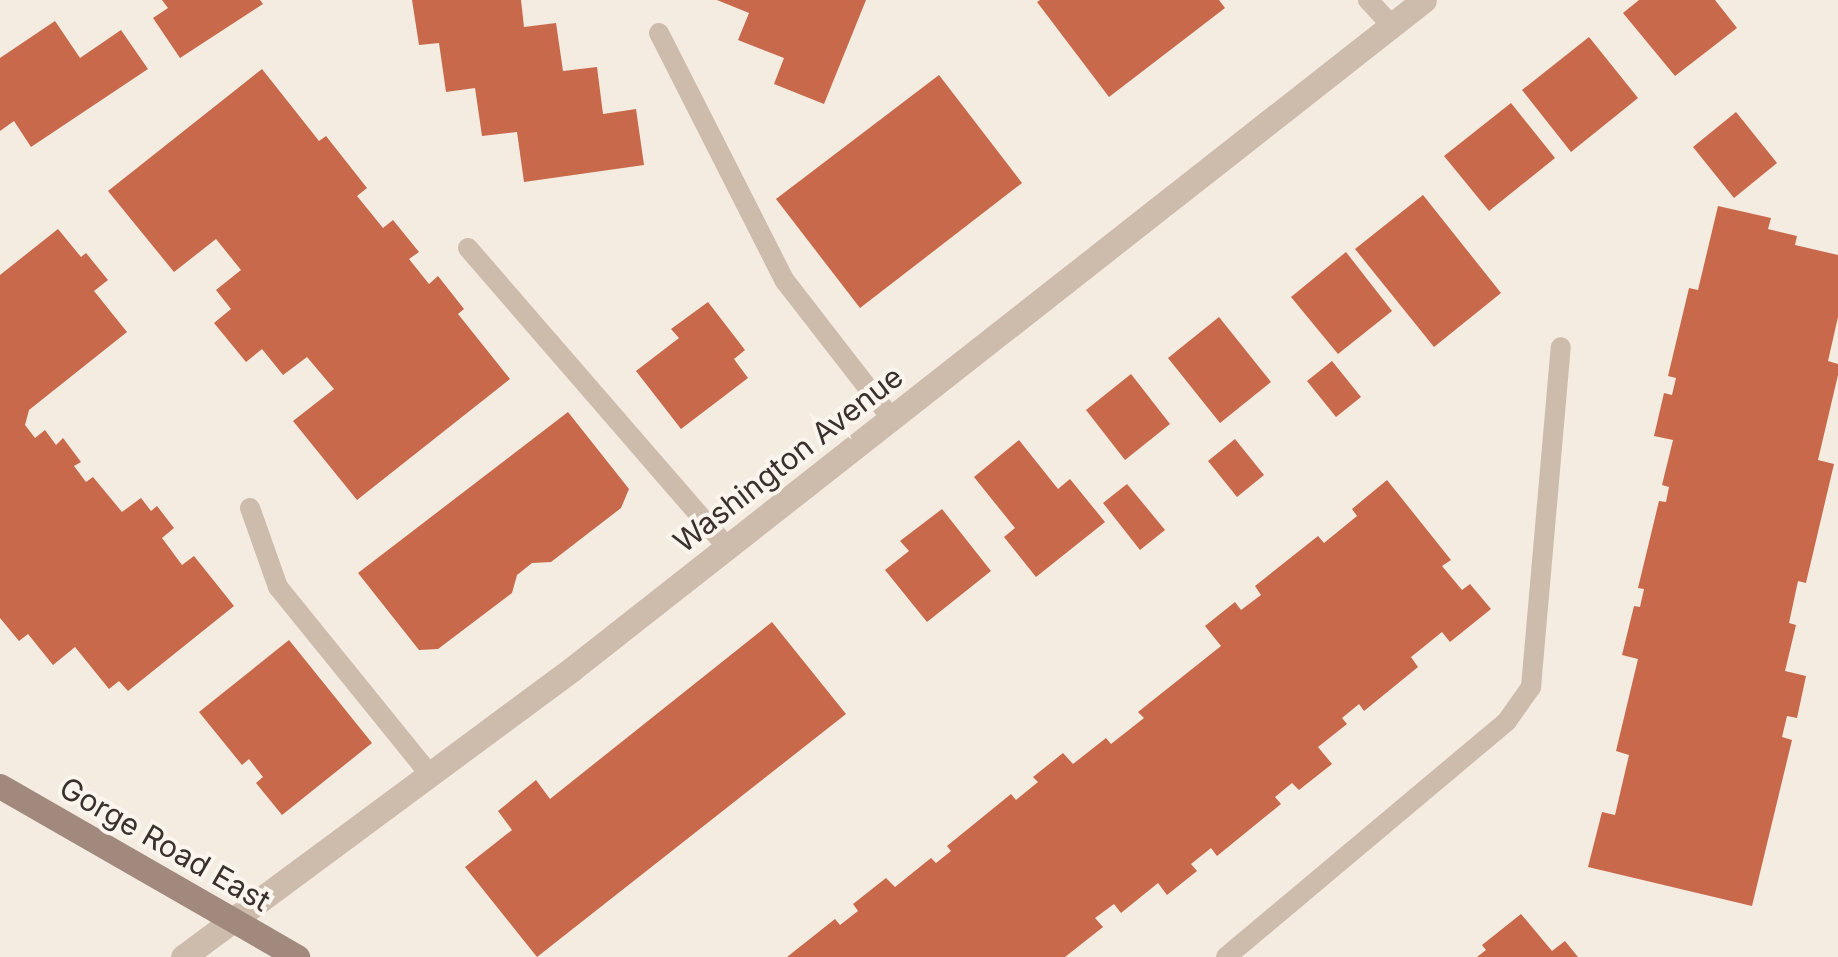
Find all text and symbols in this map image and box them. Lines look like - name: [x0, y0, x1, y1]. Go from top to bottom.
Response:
- street label: Washington Avenue: [666, 358, 910, 560]
- street label: Gorge Road East: [53, 769, 277, 919]

